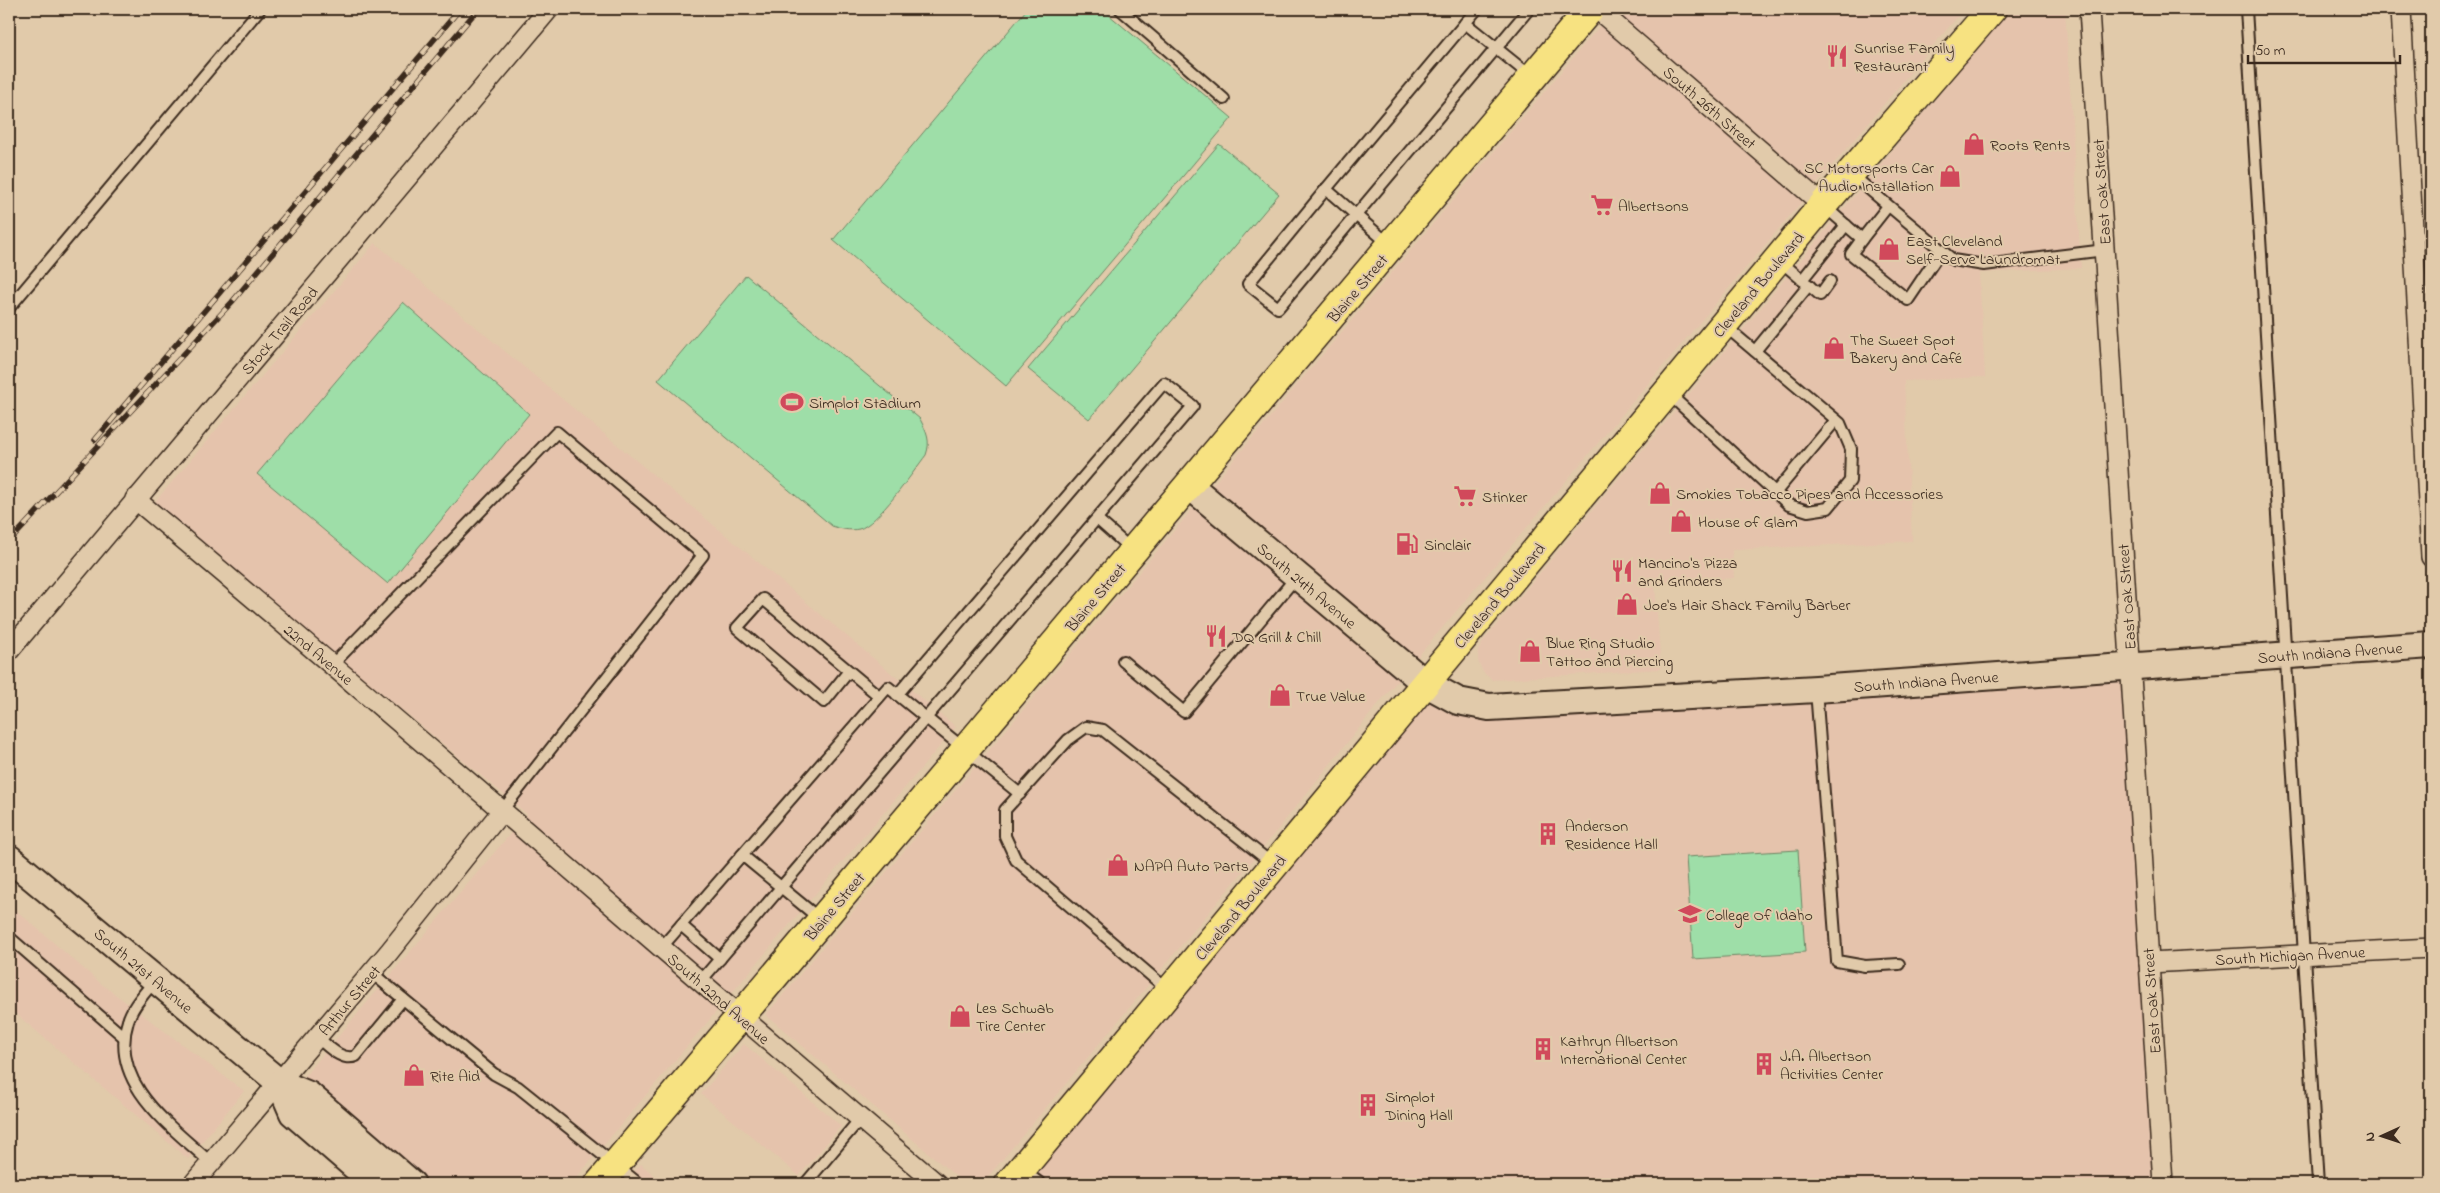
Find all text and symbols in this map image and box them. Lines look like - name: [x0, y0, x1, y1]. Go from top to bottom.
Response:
- scale bar: [2248, 32, 2400, 64]
- place label: Sunrise Family Restaurant: [1854, 37, 1954, 79]
- text: 50 m: [2255, 40, 2286, 62]
- restaurant icon: Sunrise Family Restaurant: [1824, 43, 1850, 69]
- street label: South 26th Street: [1657, 61, 1761, 156]
- shop icon: Roots Rents: [1961, 131, 1987, 157]
- place label: Roots Rents: [1990, 134, 2070, 158]
- street label: East Oak Street: [2087, 137, 2119, 246]
- place label: SC Motorsports Car Audio Installation: [1804, 157, 1934, 199]
- shop icon: SC Motorsports Car Audio Installation: [1937, 163, 1963, 189]
- supermarket icon: Albertsons: [1589, 192, 1615, 218]
- place label: Albertsons: [1618, 195, 1689, 219]
- street label: Cleveland Boulevard: [1708, 227, 1811, 343]
- place label: East Cleveland Self-Serve Laundromat: [1906, 230, 2061, 272]
- shop icon: East Cleveland Self-Serve Laundromat: [1876, 236, 1902, 262]
- street label: Blaine Street: [1322, 249, 1395, 330]
- street label: Stock Trail Road: [236, 282, 325, 381]
- place label: The Sweet Spot Bakery and Café: [1849, 329, 1963, 371]
- shop icon: The Sweet Spot Bakery and Café: [1821, 335, 1847, 361]
- sports icon: Simplot Stadium: [779, 389, 805, 415]
- place label: Simplot Stadium: [809, 392, 921, 416]
- shop icon: Smokies Tobacco Pipes and Accessories: [1647, 480, 1673, 506]
- supermarket icon: Stinker: [1452, 483, 1478, 509]
- place label: Smokies Tobacco Pipes and Accessories: [1676, 483, 1943, 507]
- place label: Stinker: [1482, 486, 1528, 510]
- shop icon: House of Glam: [1668, 508, 1694, 534]
- place label: House of Glam: [1698, 511, 1798, 535]
- fuel station icon: Sinclair: [1394, 531, 1420, 557]
- place label: Sinclair: [1424, 534, 1471, 558]
- street label: South 24th Avenue: [1250, 537, 1362, 636]
- street label: Cleveland Boulevard: [1449, 538, 1552, 654]
- street label: East Oak Street: [2112, 542, 2144, 651]
- place label: Mancino's Pizza and Grinders: [1638, 552, 1737, 594]
- street label: Blaine Street: [1060, 558, 1133, 639]
- restaurant icon: Mancino's Pizza and Grinders: [1609, 558, 1635, 584]
- shop icon: Joe's Hair Shack Family Barber: [1614, 591, 1640, 617]
- place label: Joe's Hair Shack Family Barber: [1644, 594, 1850, 618]
- street label: 22nd Avenue: [278, 619, 358, 692]
- restaurant icon: DQ Grill & Chill: [1203, 623, 1229, 649]
- place label: DQ Grill & Chill: [1231, 626, 1322, 650]
- place label: Blue Ring Studio Tattoo and Piercing: [1545, 632, 1673, 674]
- street label: South Indiana Avenue: [2257, 637, 2404, 671]
- shop icon: Blue Ring Studio Tattoo and Piercing: [1517, 638, 1543, 664]
- street label: South Indiana Avenue: [1853, 666, 2000, 700]
- shop icon: True Value: [1267, 682, 1293, 708]
- place label: True Value: [1296, 685, 1366, 709]
- place label: Anderson Residence Hall: [1565, 815, 1658, 857]
- building icon: Anderson Residence Hall: [1535, 821, 1561, 847]
- street label: Cleveland Boulevard: [1190, 850, 1293, 966]
- shop icon: NAPA Auto Parts: [1105, 852, 1131, 878]
- place label: NAPA Auto Parts: [1134, 855, 1249, 879]
- street label: Blaine Street: [799, 867, 872, 948]
- school or university icon: College Of Idaho: [1677, 901, 1703, 927]
- place label: College Of Idaho: [1706, 904, 1813, 928]
- street label: South 21st Avenue: [88, 923, 198, 1021]
- street label: South Michigan Avenue: [2214, 941, 2367, 973]
- street label: East Oak Street: [2137, 946, 2169, 1055]
- street label: South 22nd Avenue: [661, 948, 775, 1052]
- street label: Arthur Street: [314, 960, 388, 1042]
- place label: Les Schwab Tire Center: [976, 997, 1054, 1039]
- shop icon: Les Schwab Tire Center: [947, 1003, 973, 1029]
- place label: Kathryn Albertson International Center: [1560, 1030, 1687, 1072]
- building icon: Kathryn Albertson International Center: [1530, 1036, 1556, 1062]
- place label: J.A. Albertson Activities Center: [1780, 1045, 1883, 1087]
- building icon: J.A. Albertson Activities Center: [1751, 1051, 1777, 1077]
- shop icon: Rite Aid: [401, 1062, 427, 1088]
- place label: Rite Aid: [430, 1065, 480, 1089]
- place label: Simplot Dining Hall: [1384, 1086, 1453, 1128]
- building icon: Simplot Dining Hall: [1355, 1092, 1381, 1118]
- north arrow: [2358, 1110, 2408, 1160]
- text: N: [2360, 1131, 2381, 1142]

